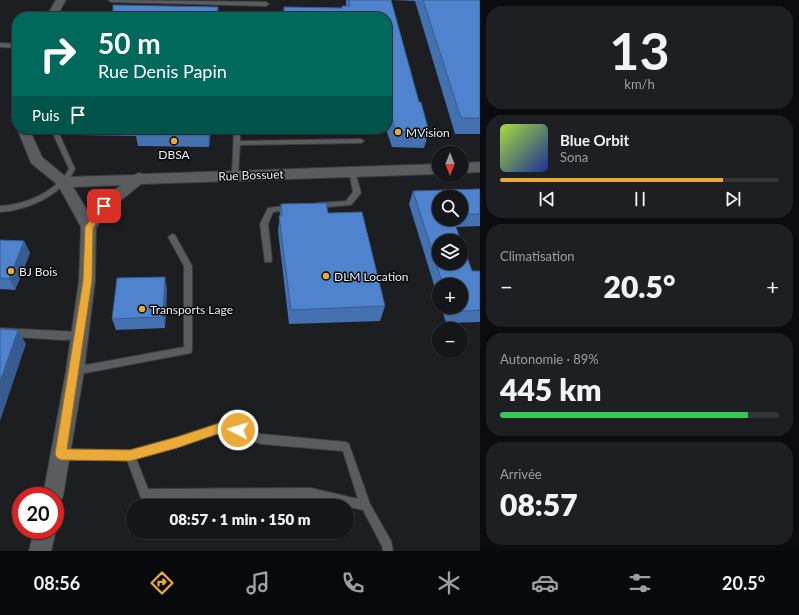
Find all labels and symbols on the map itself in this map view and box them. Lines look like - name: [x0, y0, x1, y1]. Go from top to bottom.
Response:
- place label: MVision: [406, 125, 450, 140]
- marker: MVision: [393, 127, 403, 137]
- marker: DBSA: [169, 136, 179, 146]
- north arrow: [432, 146, 468, 182]
- place label: DBSA: [158, 147, 191, 162]
- street label: Rue Bossuet: [218, 166, 285, 184]
- pin: [87, 189, 121, 223]
- place label: BJ Bois: [19, 264, 57, 279]
- marker: BJ Bois: [6, 266, 16, 276]
- place label: DLM Location: [334, 269, 409, 284]
- marker: DLM Location: [321, 271, 331, 281]
- place label: Transports Lage: [150, 302, 233, 317]
- marker: Transports Lage: [137, 304, 147, 314]
- position arrow: [217, 409, 259, 451]
- speed limit sign: 20: [12, 487, 64, 539]

